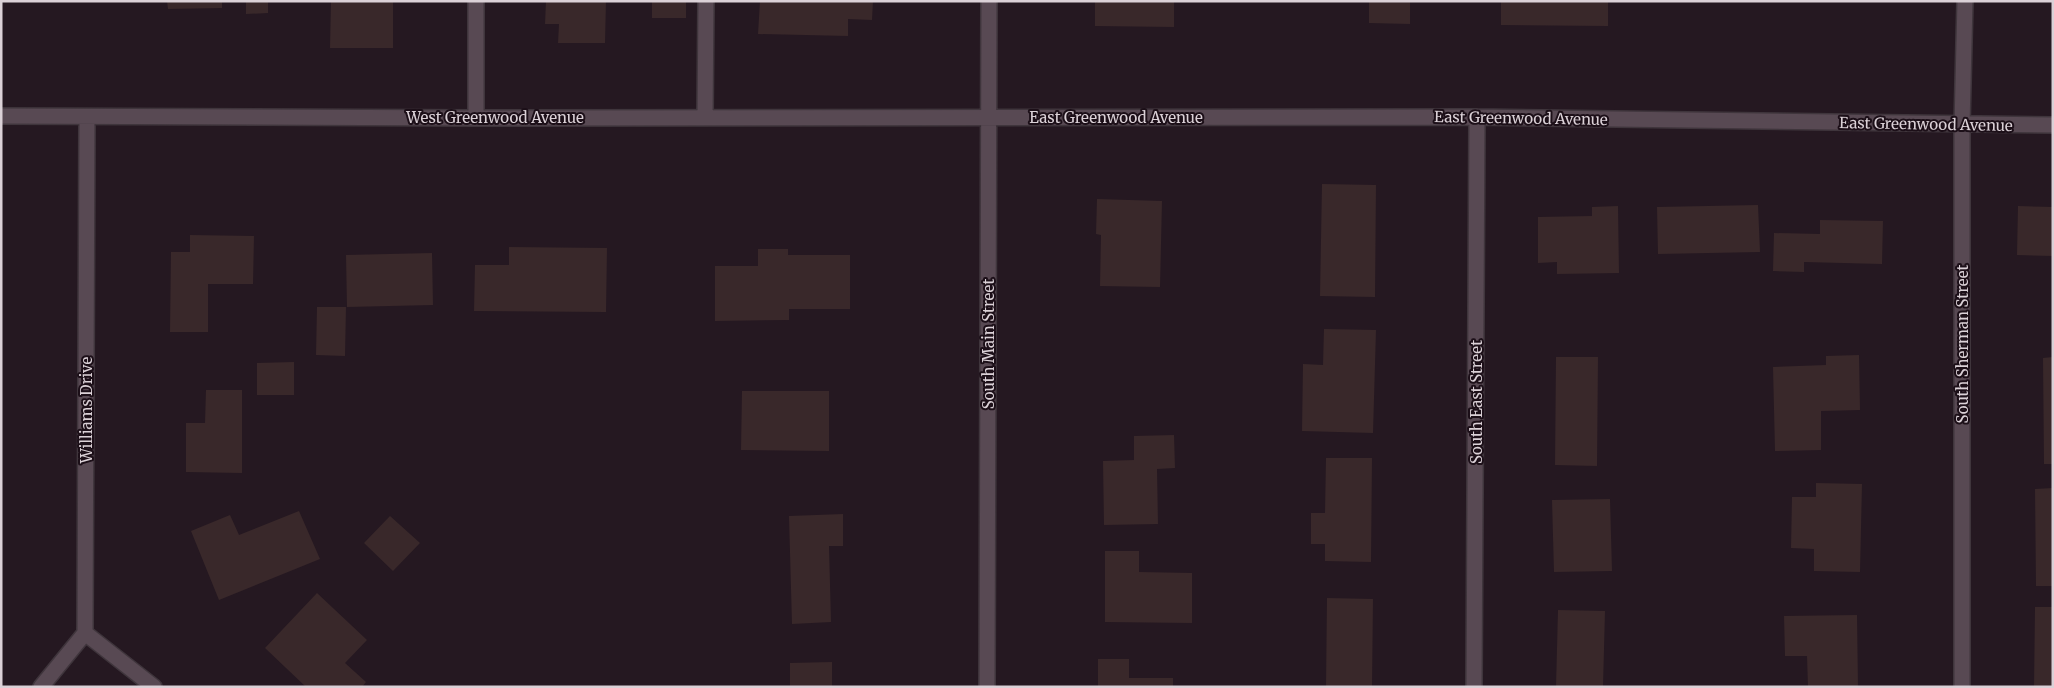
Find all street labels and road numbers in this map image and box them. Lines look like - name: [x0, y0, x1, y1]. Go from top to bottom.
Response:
- street label: East Greenwood Avenue: [1434, 107, 1608, 129]
- street label: West Greenwood Avenue: [405, 108, 584, 127]
- street label: East Greenwood Avenue: [1029, 108, 1203, 127]
- street label: East Greenwood Avenue: [1839, 113, 2013, 135]
- street label: South Sherman Street: [1953, 264, 1972, 423]
- street label: South Main Street: [979, 279, 998, 409]
- street label: South East Street: [1467, 340, 1486, 464]
- street label: Williams Drive: [77, 357, 96, 464]

